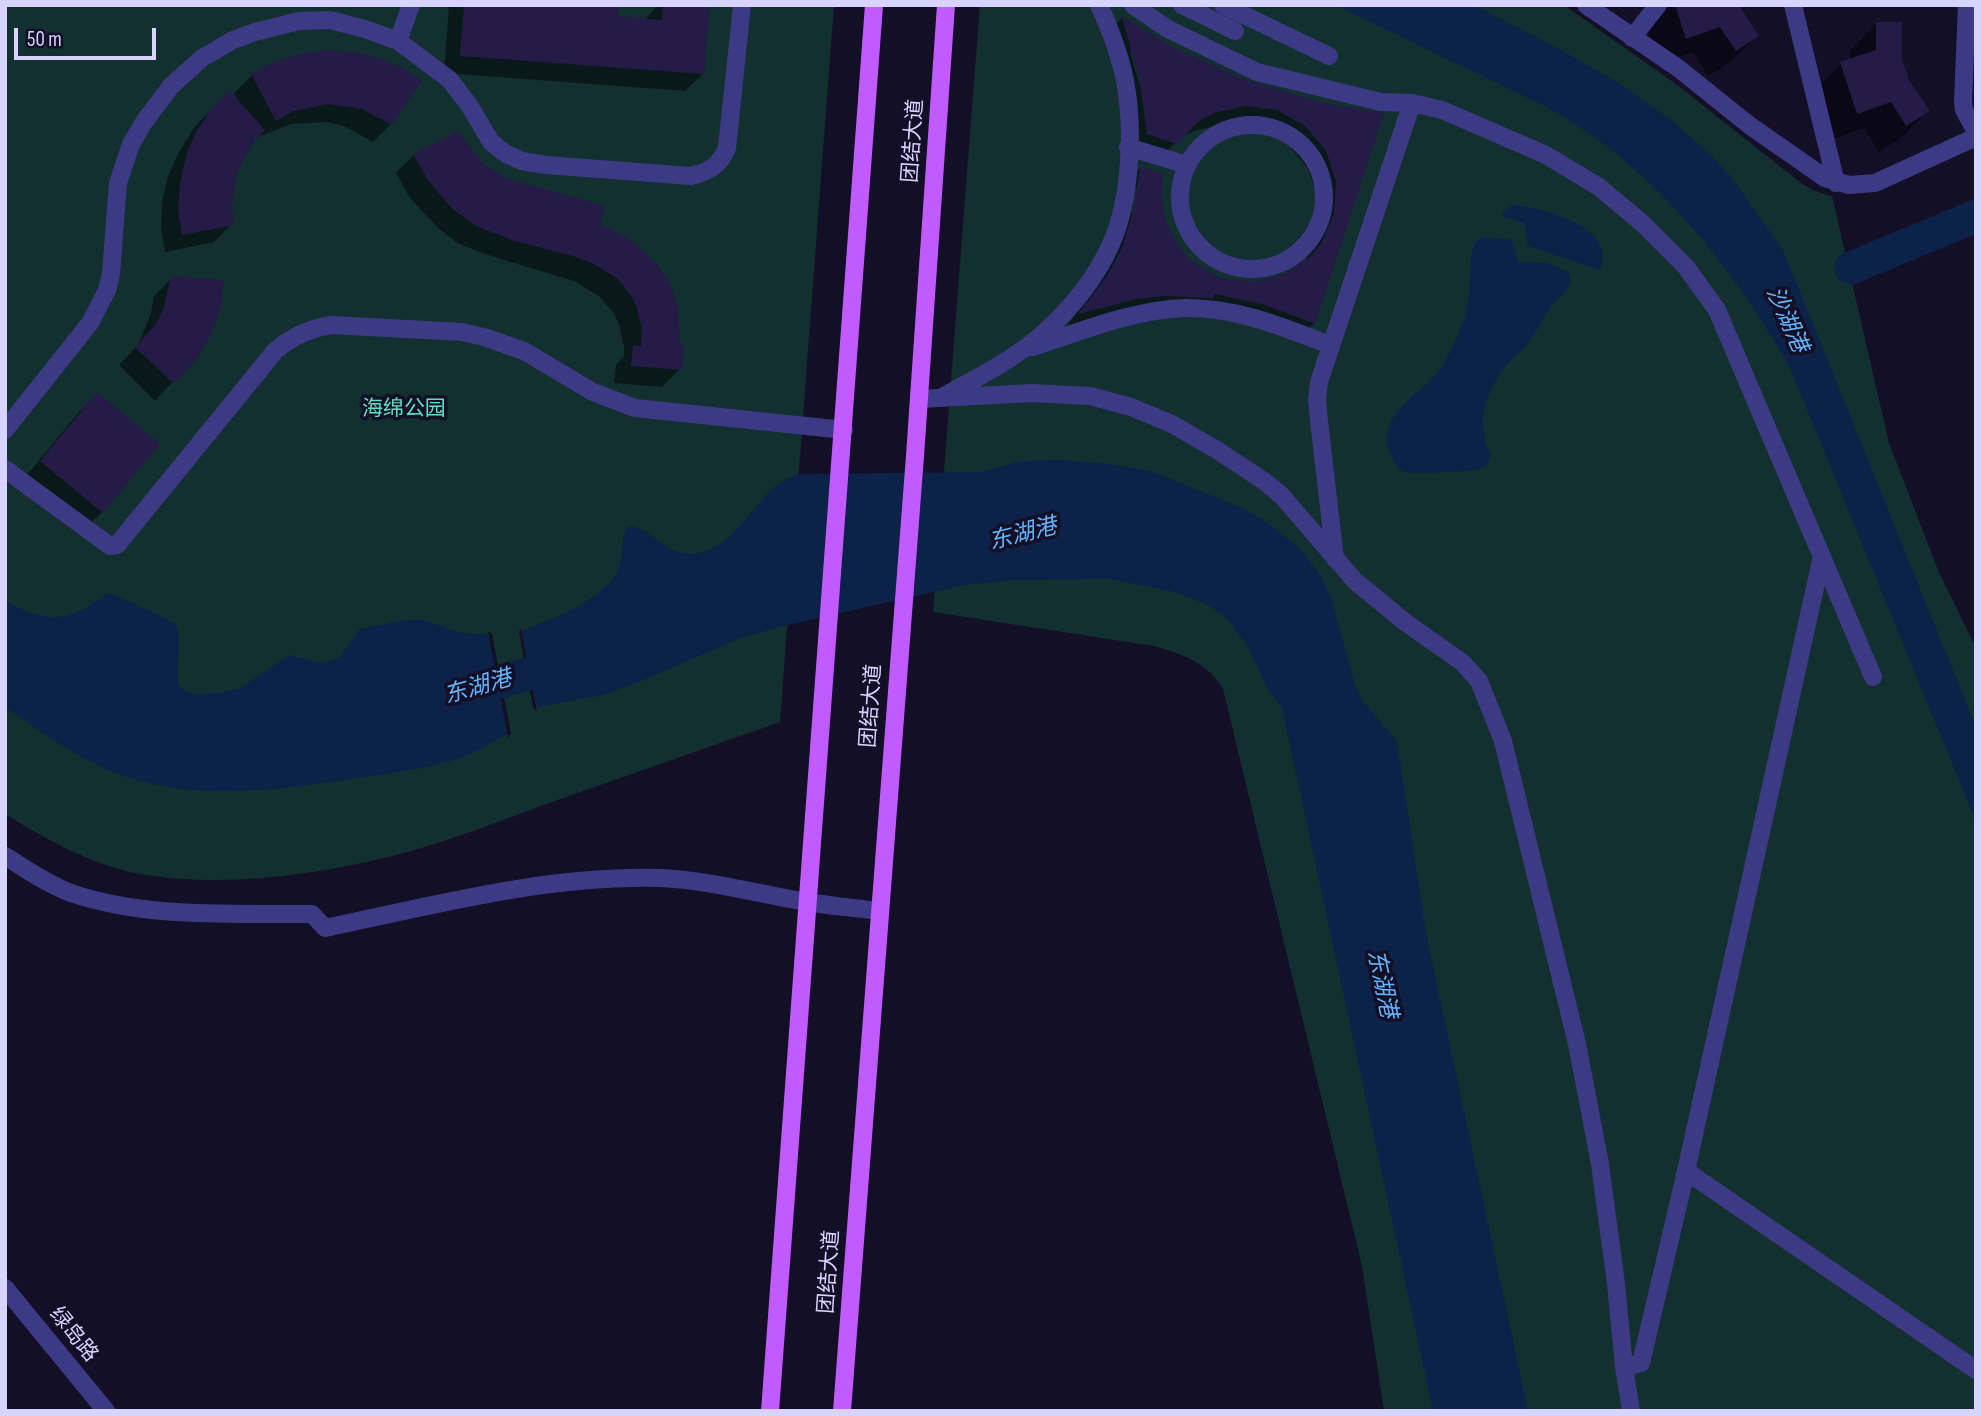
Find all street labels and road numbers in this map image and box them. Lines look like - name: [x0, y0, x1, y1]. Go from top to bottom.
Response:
- street label: 团结大道: [899, 98, 929, 184]
- street label: 团结大道: [857, 663, 887, 749]
- street label: 团结大道: [815, 1229, 845, 1315]
- street label: 绿岛路: [43, 1303, 103, 1367]

